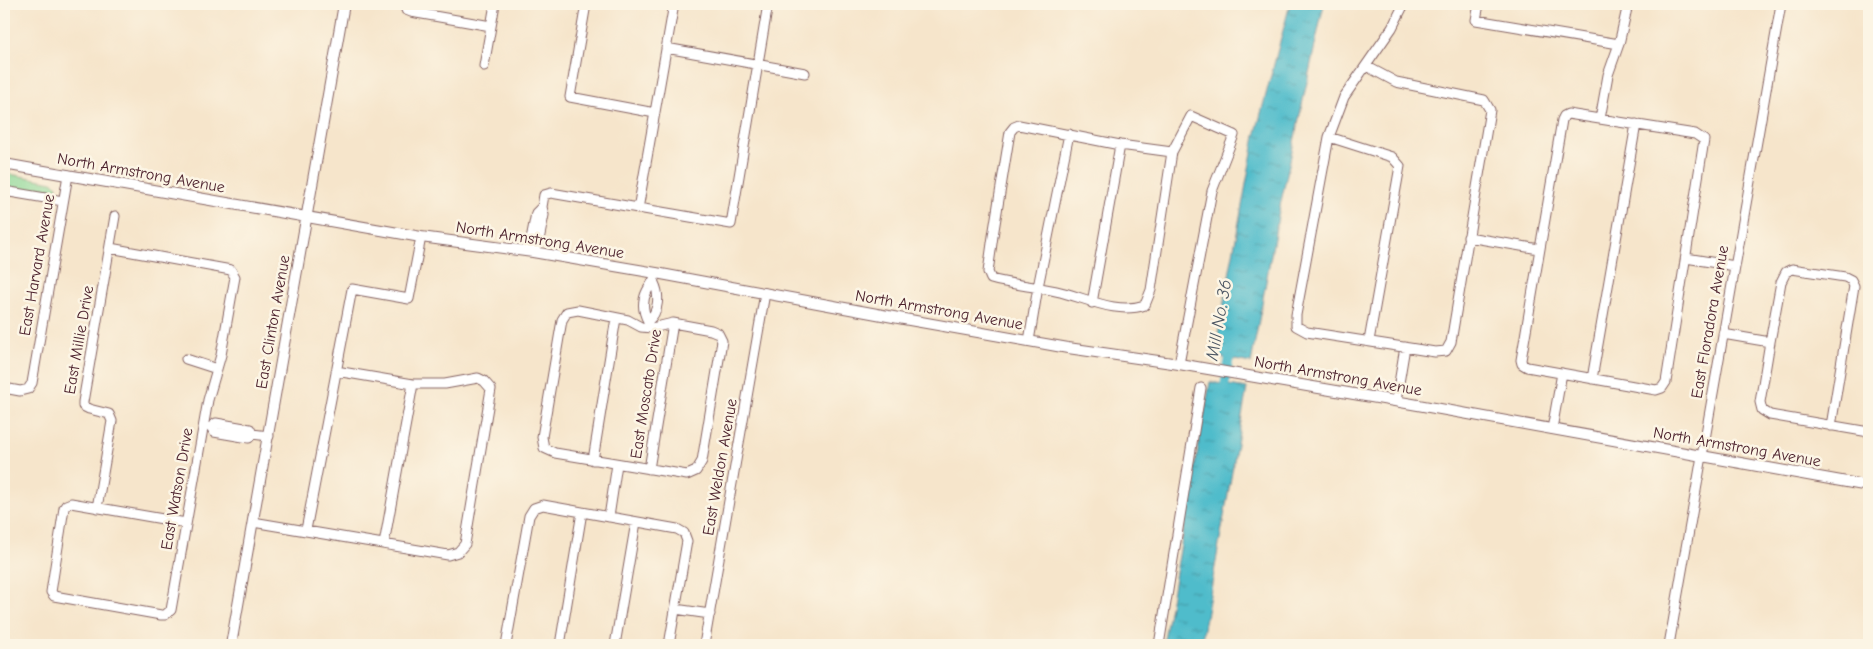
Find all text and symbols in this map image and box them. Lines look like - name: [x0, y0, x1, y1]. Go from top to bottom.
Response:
- street label: North Armstrong Avenue: [56, 149, 226, 197]
- street label: East Harvard Avenue: [16, 193, 58, 337]
- street label: North Armstrong Avenue: [455, 218, 625, 262]
- street label: East Floradora Avenue: [1688, 244, 1732, 400]
- street label: East Clinton Avenue: [252, 254, 294, 390]
- water label: Mill No. 36: [1201, 278, 1236, 363]
- street label: East Millie Drive: [61, 284, 97, 396]
- street label: North Armstrong Avenue: [854, 286, 1024, 334]
- street label: East Moscato Drive: [627, 328, 665, 460]
- street label: North Armstrong Avenue: [1253, 352, 1423, 400]
- street label: East Weldon Avenue: [699, 397, 741, 537]
- street label: North Armstrong Avenue: [1652, 423, 1822, 471]
- street label: East Watson Drive: [157, 426, 197, 552]

